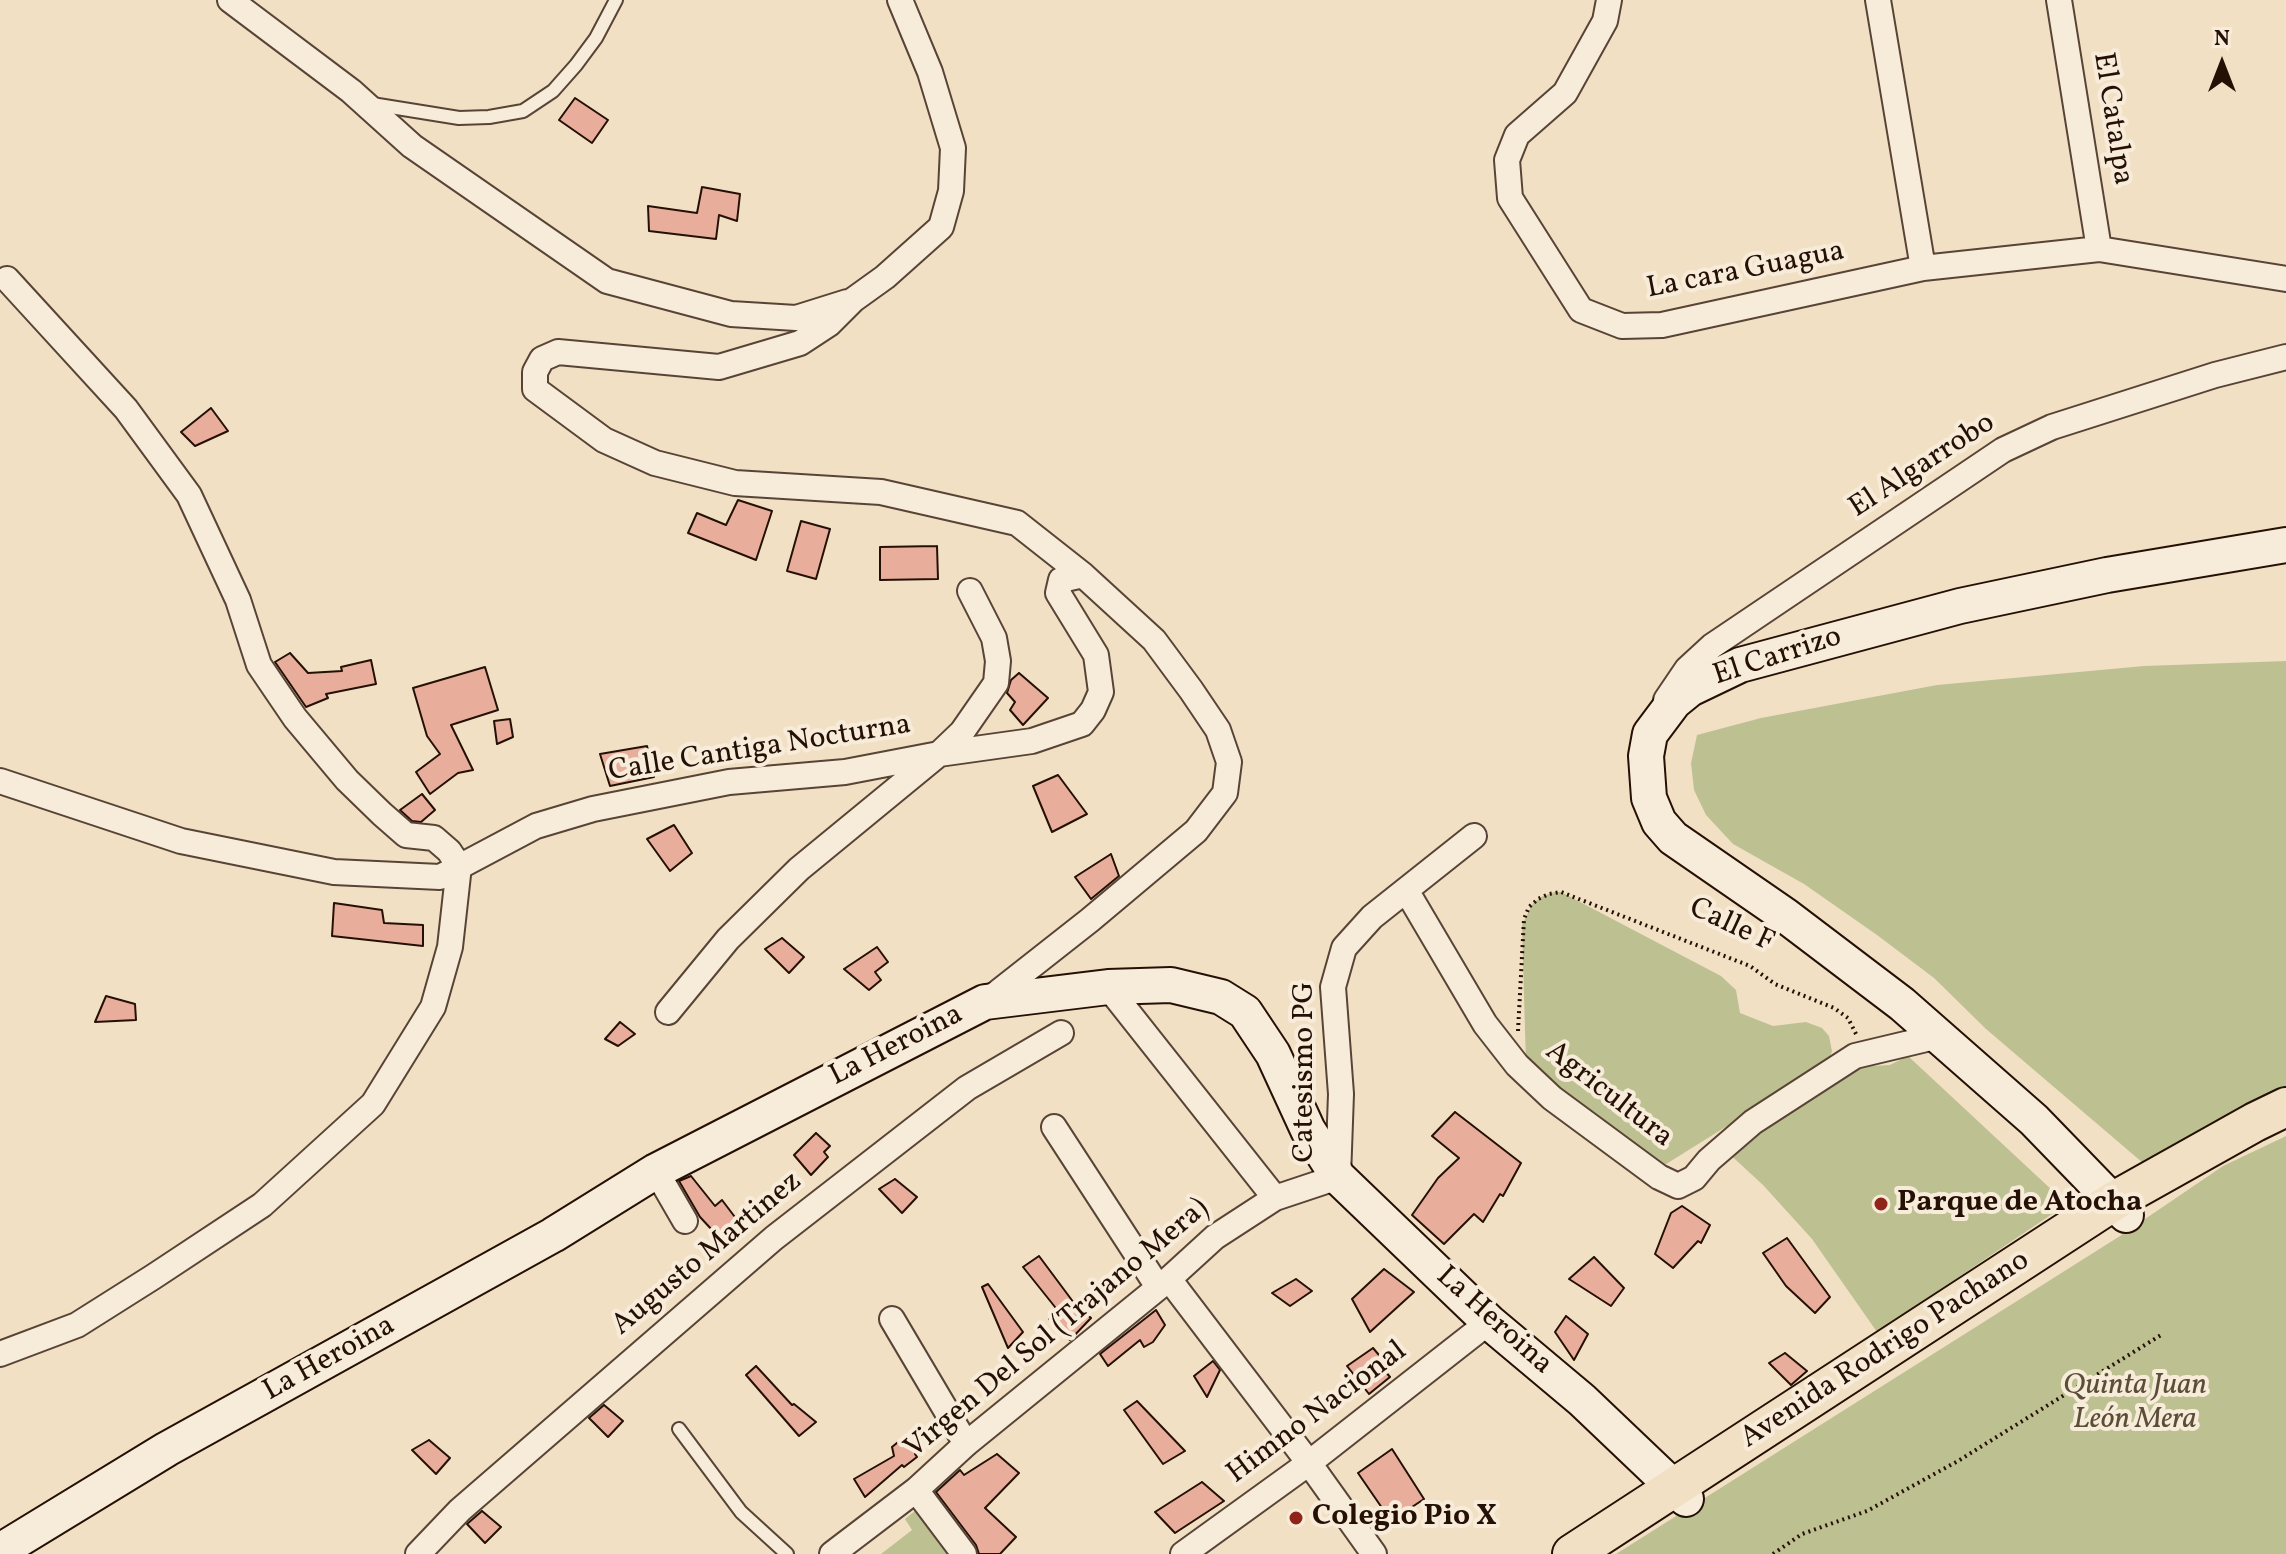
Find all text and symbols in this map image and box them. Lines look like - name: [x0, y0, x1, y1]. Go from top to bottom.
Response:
- north arrow: [2182, 24, 2262, 104]
- text: N: [2214, 24, 2230, 55]
- street label: El Catalpa: [2083, 50, 2139, 188]
- street label: La cara Guagua: [1644, 235, 1848, 309]
- street label: El Algarrobo: [1843, 407, 2003, 527]
- street label: El Carrizo: [1709, 620, 1847, 696]
- street label: Calle Cantiga Nocturna: [606, 708, 914, 792]
- street label: Calle F: [1683, 892, 1779, 962]
- street label: Catesismo PG: [1288, 981, 1324, 1163]
- street label: La Heroina: [824, 998, 970, 1096]
- street label: Agricultura: [1537, 1035, 1679, 1157]
- street label: Augusto Martinez: [606, 1165, 810, 1345]
- place label: Parque de Atocha: [1897, 1186, 2142, 1222]
- street label: Virgen Del Sol (Trajano Mera): [899, 1192, 1217, 1468]
- marker: Parque de Atocha: [1872, 1195, 1890, 1213]
- street label: Avenida Rodrigo Pachano: [1735, 1244, 2037, 1458]
- street label: La Heroina: [1427, 1260, 1559, 1384]
- street label: La Heroina: [258, 1309, 402, 1411]
- street label: Himno Nacional: [1221, 1335, 1415, 1493]
- park label: Quinta Juan León Mera: [2063, 1369, 2207, 1440]
- place label: Colegio Pio X: [1312, 1500, 1497, 1536]
- marker: Colegio Pio X: [1287, 1509, 1305, 1527]

